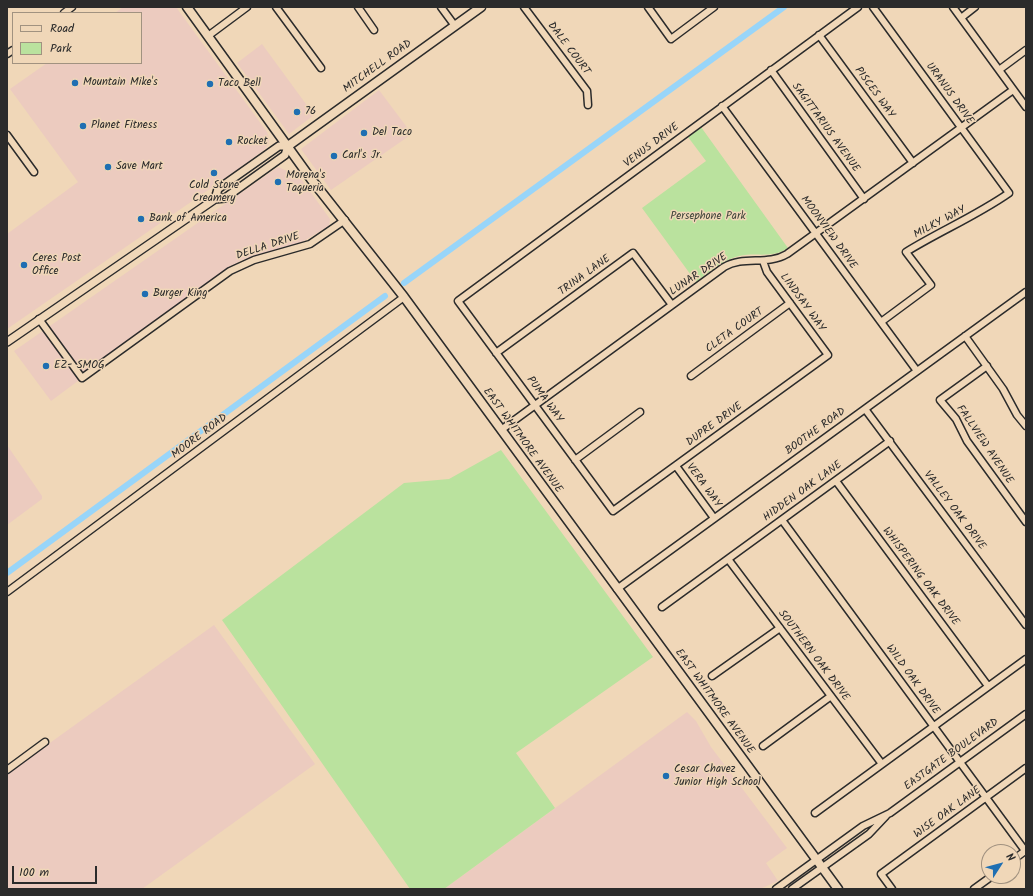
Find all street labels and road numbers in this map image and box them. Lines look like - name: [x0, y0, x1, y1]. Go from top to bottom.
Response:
- street label: DALE COURT: [544, 20, 592, 78]
- street label: MITCHELL ROAD: [341, 38, 415, 96]
- street label: URANUS DRIVE: [922, 61, 976, 127]
- street label: PISCES WAY: [851, 65, 897, 121]
- street label: SAGITTARIUS AVENUE: [788, 81, 862, 175]
- street label: VENUS DRIVE: [622, 121, 682, 171]
- street label: MOONVIEW DRIVE: [797, 194, 859, 272]
- street label: MILKY WAY: [912, 204, 968, 242]
- street label: DELLA DRIVE: [235, 231, 301, 263]
- street label: LUNAR DRIVE: [668, 251, 730, 299]
- street label: TRINA LANE: [557, 253, 613, 299]
- street label: LINDSAY WAY: [776, 271, 828, 335]
- street label: CLETA COURT: [704, 306, 766, 356]
- street label: PUMA WAY: [523, 374, 565, 426]
- street label: EAST WHITMORE AVENUE: [479, 386, 565, 496]
- street label: DUPRE DRIVE: [684, 400, 746, 450]
- street label: FALLVIEW AVENUE: [953, 403, 1015, 487]
- street label: BOOTHE ROAD: [783, 406, 849, 458]
- street label: MOORE ROAD: [170, 412, 230, 462]
- street label: HIDDEN OAK LANE: [761, 459, 845, 525]
- street label: VERA WAY: [683, 461, 723, 511]
- street label: VALLEY OAK DRIVE: [920, 469, 988, 553]
- street label: WHISPERING OAK DRIVE: [879, 525, 961, 629]
- street label: SOUTHERN OAK DRIVE: [774, 608, 852, 704]
- street label: WILD OAK DRIVE: [882, 643, 942, 717]
- street label: EAST WHITMORE AVENUE: [671, 647, 757, 757]
- street label: EASTGATE BOULEVARD: [902, 716, 1002, 794]
- street label: WISE OAK LANE: [912, 784, 984, 842]

